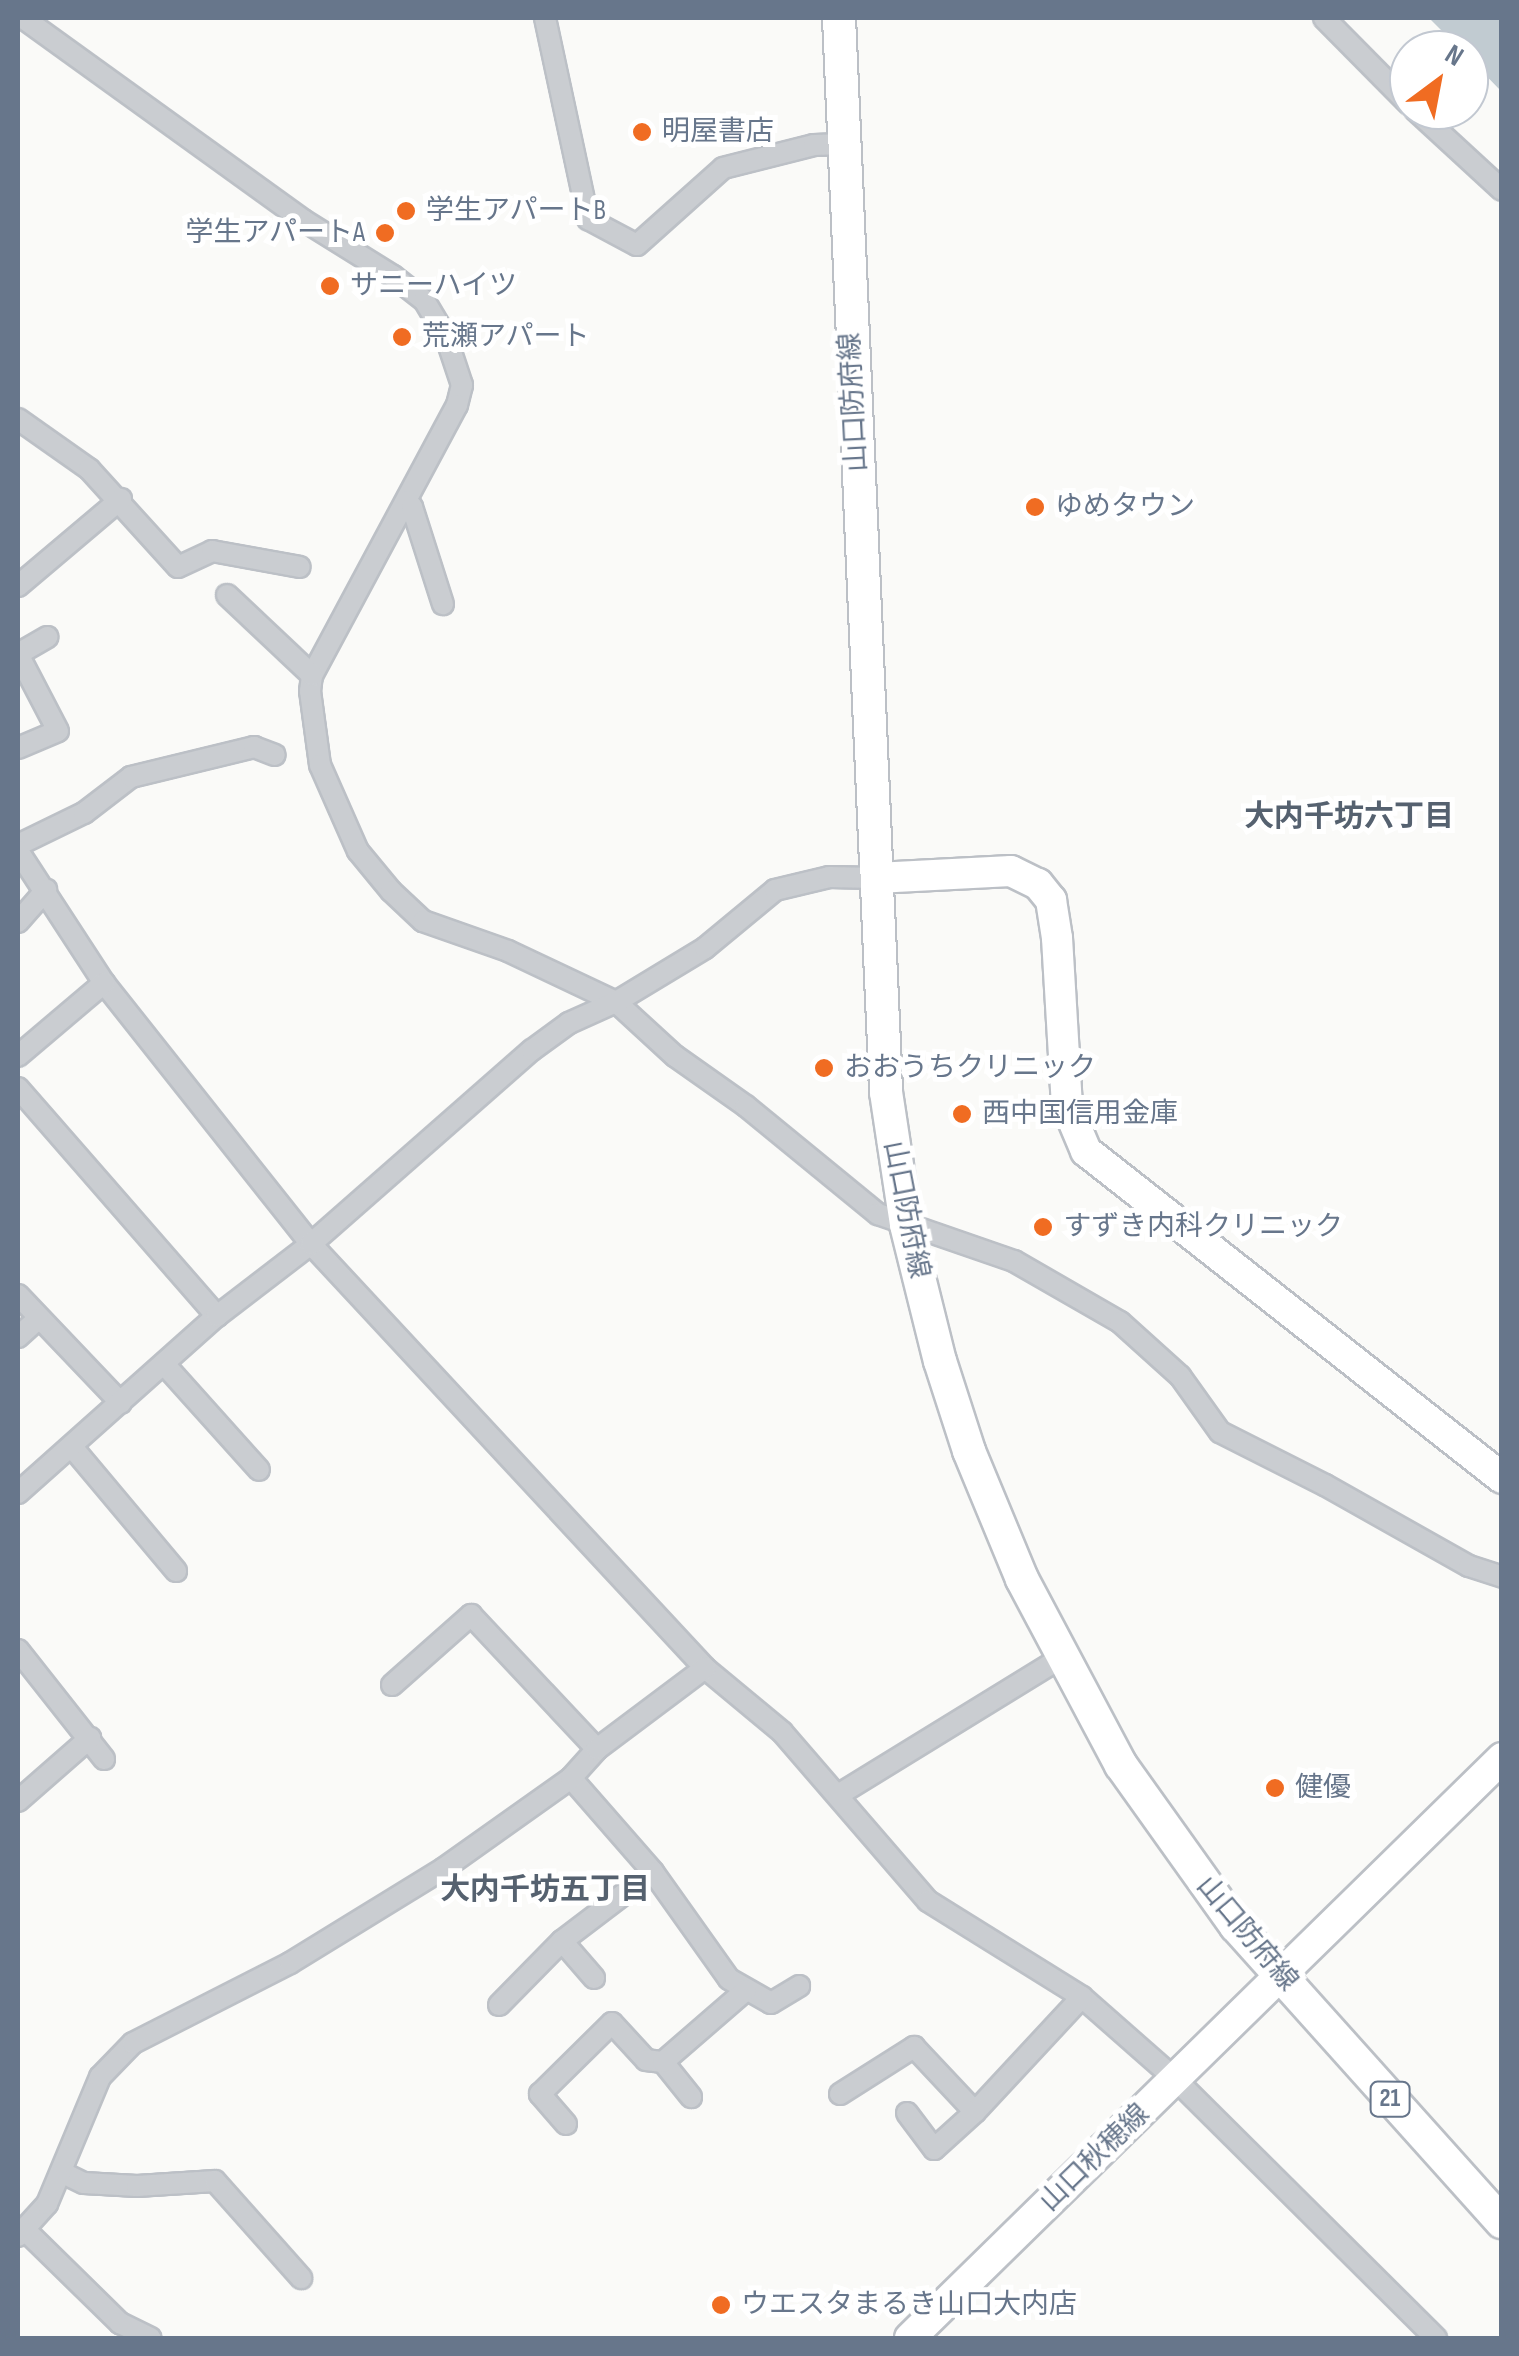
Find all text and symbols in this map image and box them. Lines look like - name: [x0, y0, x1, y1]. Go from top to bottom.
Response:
- north arrow: [1389, 30, 1489, 130]
- text: N: [1439, 38, 1469, 74]
- place label: 明屋書店: [662, 115, 774, 149]
- marker: 明屋書店: [631, 121, 653, 143]
- place label: 学生アパートB: [426, 194, 606, 228]
- marker: 学生アパートB: [395, 200, 417, 222]
- place label: 学生アパートA: [185, 216, 365, 250]
- marker: 学生アパートA: [374, 222, 396, 244]
- place label: サニーハイツ: [350, 269, 518, 303]
- marker: サニーハイツ: [319, 275, 341, 297]
- place label: 荒瀬アパート: [422, 320, 590, 354]
- marker: 荒瀬アパート: [391, 326, 413, 348]
- street label: 山口防府線: [834, 331, 874, 473]
- place label: ゆめタウン: [1055, 490, 1195, 524]
- marker: ゆめタウン: [1024, 496, 1046, 518]
- district label: 大内千坊六丁目: [1244, 799, 1454, 835]
- place label: おおうちクリニック: [844, 1051, 1096, 1085]
- marker: おおうちクリニック: [813, 1057, 835, 1079]
- place label: 西中国信用金庫: [982, 1097, 1178, 1131]
- marker: 西中国信用金庫: [951, 1103, 973, 1125]
- street label: 山口防府線: [876, 1138, 936, 1282]
- place label: すずき内科クリニック: [1063, 1210, 1343, 1244]
- marker: すずき内科クリニック: [1032, 1216, 1054, 1238]
- place label: 健優: [1295, 1771, 1351, 1805]
- marker: 健優: [1264, 1777, 1286, 1799]
- street label: 山口防府線: [1189, 1870, 1305, 1998]
- district label: 大内千坊五丁目: [440, 1872, 650, 1908]
- road number: 21: [1368, 2079, 1412, 2119]
- street label: 山口秋穂線: [1033, 2097, 1157, 2219]
- place label: ウエスタまるき山口大内店: [741, 2288, 1077, 2322]
- marker: ウエスタまるき山口大内店: [710, 2294, 732, 2316]

